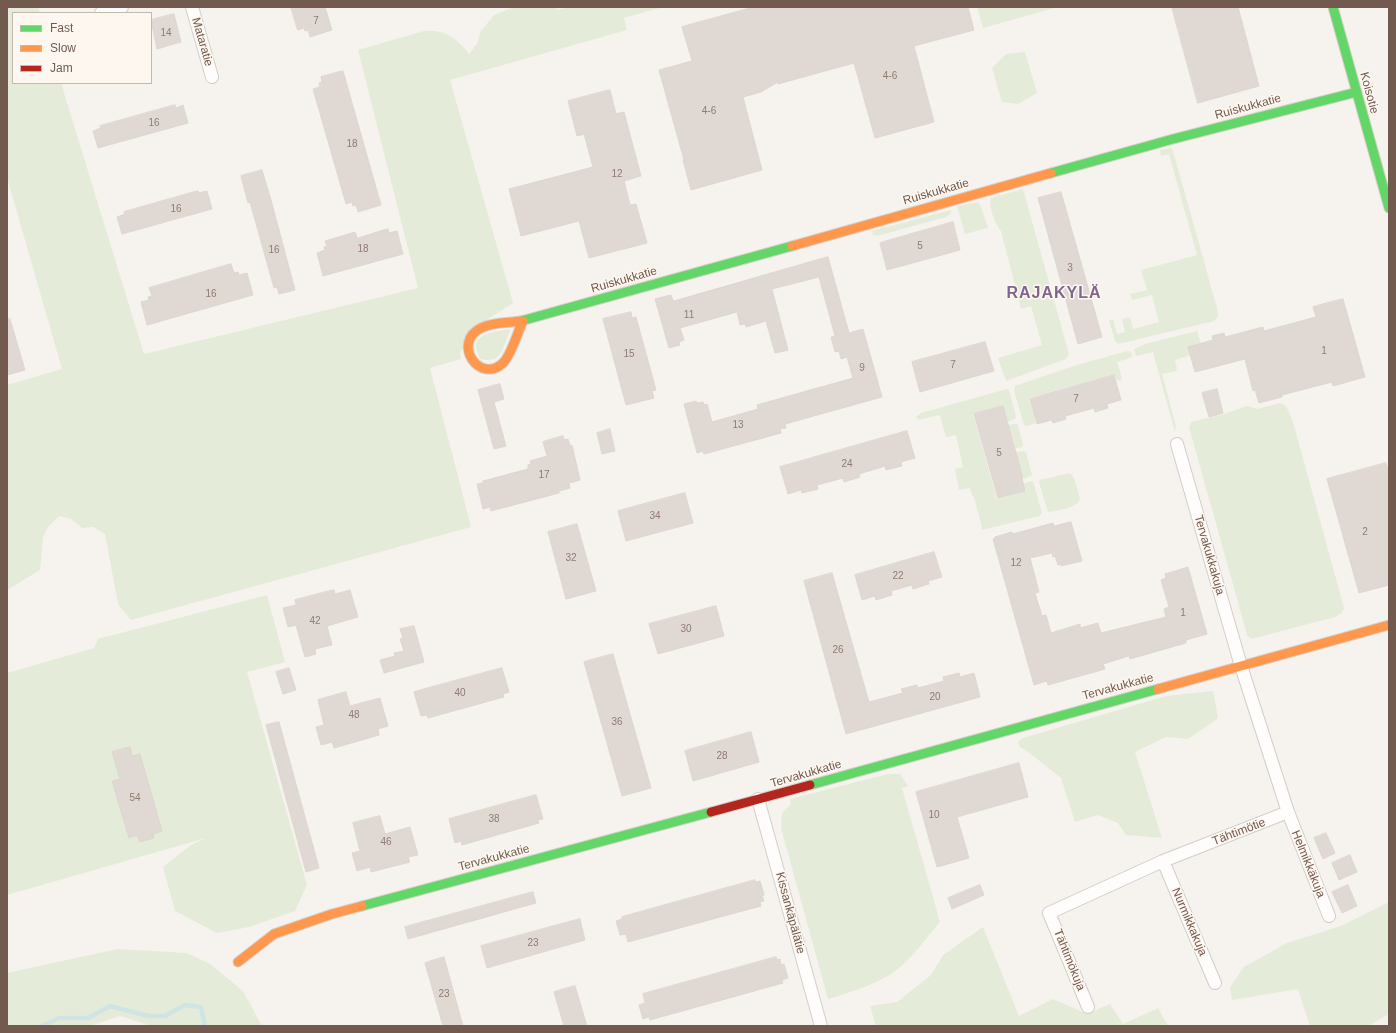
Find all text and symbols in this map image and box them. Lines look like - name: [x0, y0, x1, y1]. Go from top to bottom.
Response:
- legend: [12, 12, 152, 84]
- house number: 7: [313, 15, 319, 27]
- street label: Mataratie: [188, 16, 216, 68]
- text: Fast: [50, 21, 73, 35]
- house number: 14: [160, 27, 172, 39]
- text: Slow: [50, 41, 76, 55]
- text: Jam: [50, 61, 73, 75]
- house number: 4-6: [883, 70, 897, 82]
- street label: Koisotie: [1357, 71, 1381, 115]
- street label: Ruiskukkatie: [1213, 91, 1283, 123]
- house number: 4-6: [702, 105, 716, 117]
- house number: 16: [148, 117, 160, 129]
- house number: 18: [346, 138, 358, 150]
- house number: 12: [611, 168, 623, 180]
- street label: Ruiskukkatie: [901, 176, 971, 208]
- house number: 16: [170, 203, 182, 215]
- house number: 5: [917, 240, 923, 252]
- house number: 18: [357, 243, 369, 255]
- house number: 16: [268, 244, 280, 256]
- house number: 3: [1067, 262, 1073, 274]
- street label: Ruiskukkatie: [589, 264, 659, 296]
- district label: RAJAKYLÄ: [1006, 284, 1102, 304]
- house number: 16: [205, 288, 217, 300]
- house number: 11: [684, 309, 694, 321]
- house number: 1: [1321, 345, 1327, 357]
- house number: 15: [623, 348, 635, 360]
- house number: 7: [950, 359, 956, 371]
- house number: 9: [859, 362, 865, 374]
- house number: 7: [1073, 393, 1079, 405]
- house number: 13: [732, 419, 744, 431]
- house number: 5: [996, 447, 1002, 459]
- house number: 24: [841, 458, 853, 470]
- house number: 17: [538, 469, 550, 481]
- house number: 34: [649, 510, 661, 522]
- street label: Tervakukkakuja: [1191, 513, 1227, 597]
- house number: 2: [1362, 526, 1368, 538]
- house number: 32: [565, 552, 577, 564]
- house number: 12: [1010, 557, 1022, 569]
- house number: 22: [892, 570, 904, 582]
- house number: 1: [1180, 607, 1186, 619]
- house number: 42: [309, 615, 321, 627]
- house number: 30: [680, 623, 692, 635]
- house number: 26: [832, 644, 844, 656]
- street label: Tervakukkatie: [1081, 671, 1155, 703]
- house number: 40: [454, 687, 466, 699]
- house number: 20: [929, 691, 941, 703]
- house number: 48: [348, 709, 360, 721]
- house number: 36: [611, 716, 623, 728]
- house number: 28: [716, 750, 728, 762]
- street label: Tervakukkatie: [769, 757, 843, 791]
- house number: 54: [129, 792, 141, 804]
- house number: 10: [928, 809, 940, 821]
- house number: 38: [488, 813, 500, 825]
- street label: Tähtimötie: [1210, 815, 1268, 849]
- street label: Helmikkäkuja: [1288, 828, 1328, 900]
- house number: 46: [380, 836, 392, 848]
- street label: Tervakukkatie: [457, 842, 531, 874]
- street label: Kissankäpälätie: [772, 871, 808, 955]
- street label: Nurmikkakuja: [1168, 886, 1210, 958]
- street label: Tähtimökuja: [1050, 927, 1088, 993]
- house number: 23: [527, 937, 539, 949]
- house number: 23: [438, 988, 450, 1000]

